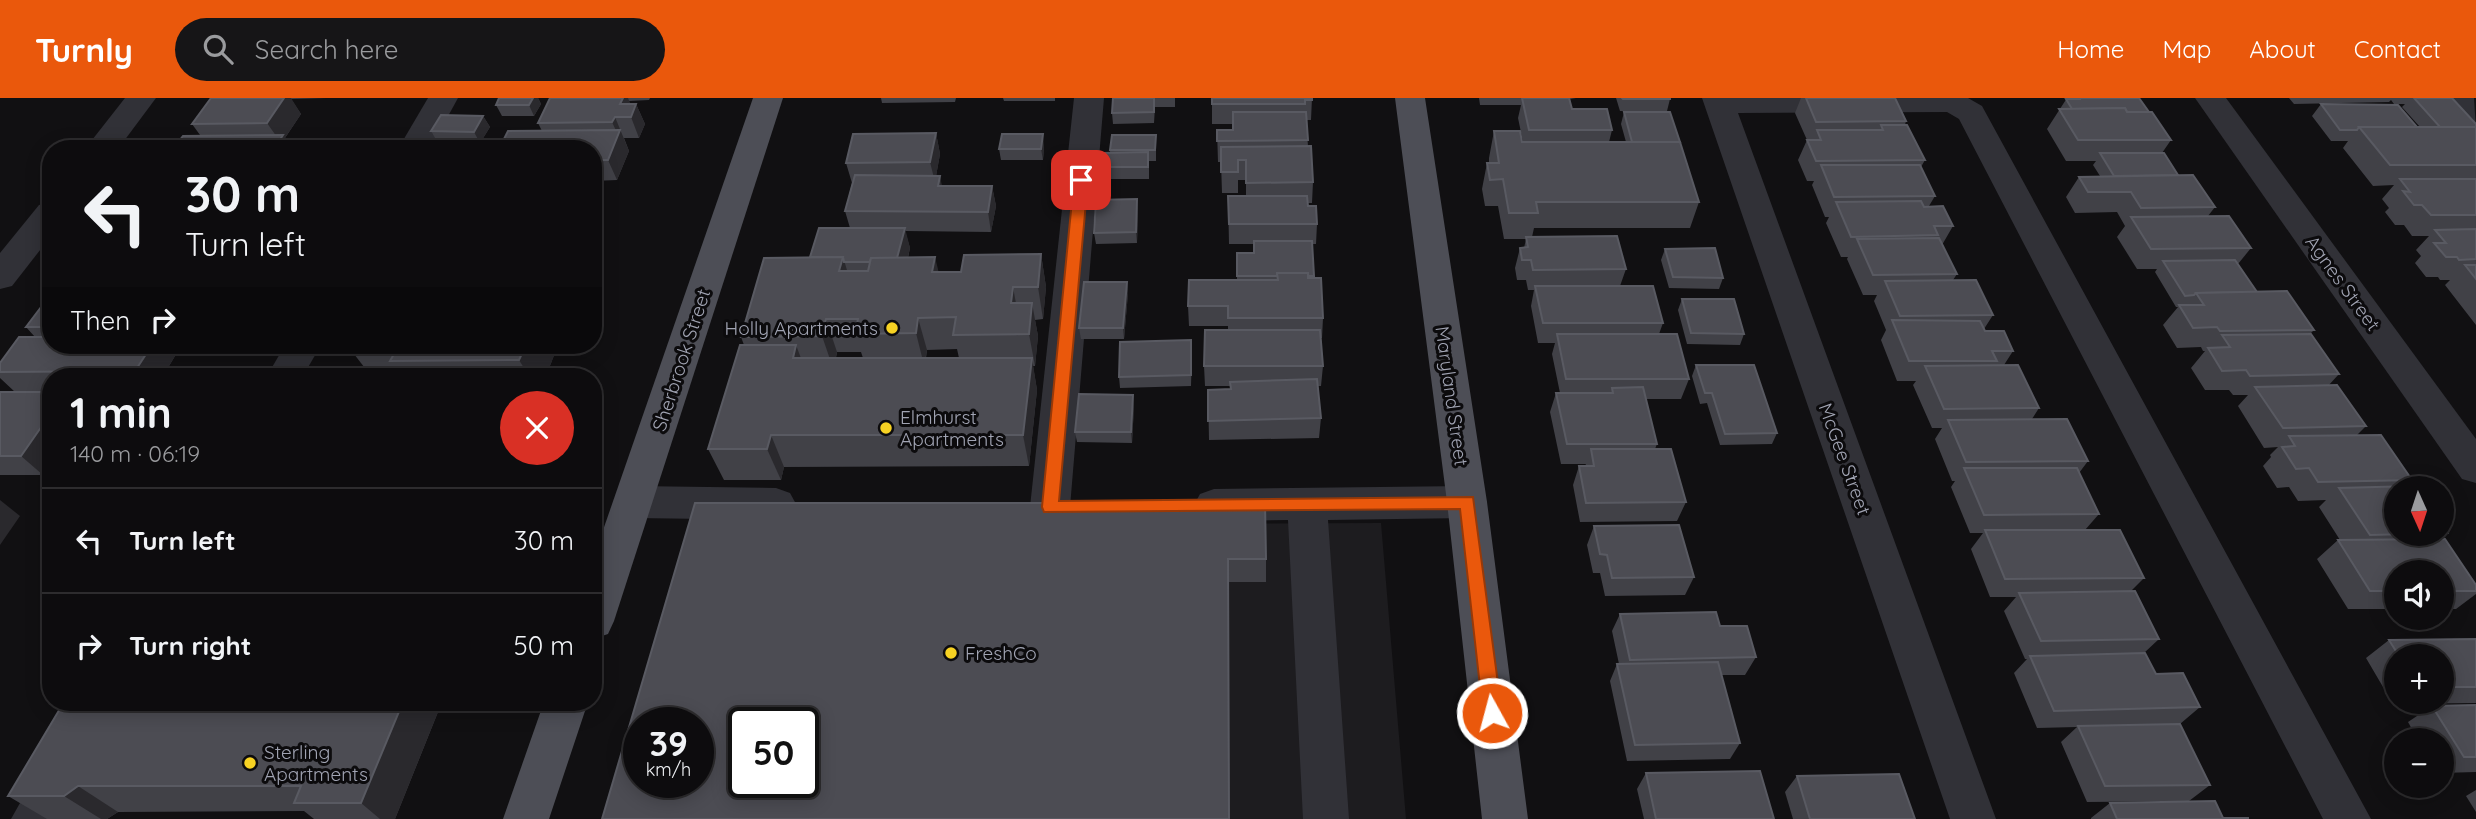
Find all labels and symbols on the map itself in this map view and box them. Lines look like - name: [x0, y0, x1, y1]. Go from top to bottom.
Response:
- pin: [1051, 150, 1111, 210]
- street label: Agnes Street: [2300, 231, 2386, 335]
- street label: Sherbrook Street: [647, 286, 715, 434]
- place label: Holly Apartments: [725, 316, 878, 340]
- marker: Holly Apartments: [884, 320, 900, 336]
- street label: Maryland Street: [1430, 325, 1474, 467]
- street label: McGee Street: [1814, 400, 1876, 518]
- place label: Elmhurst Apartments: [900, 405, 1004, 451]
- marker: Elmhurst Apartments: [878, 420, 894, 436]
- north arrow: [2384, 476, 2454, 546]
- place label: FreshCo: [965, 641, 1037, 665]
- marker: FreshCo: [943, 645, 959, 661]
- position arrow: [1455, 676, 1529, 750]
- speed limit sign: 50: [728, 707, 819, 798]
- place label: Sterling Apartments: [264, 740, 368, 786]
- marker: Sterling Apartments: [242, 755, 258, 771]

